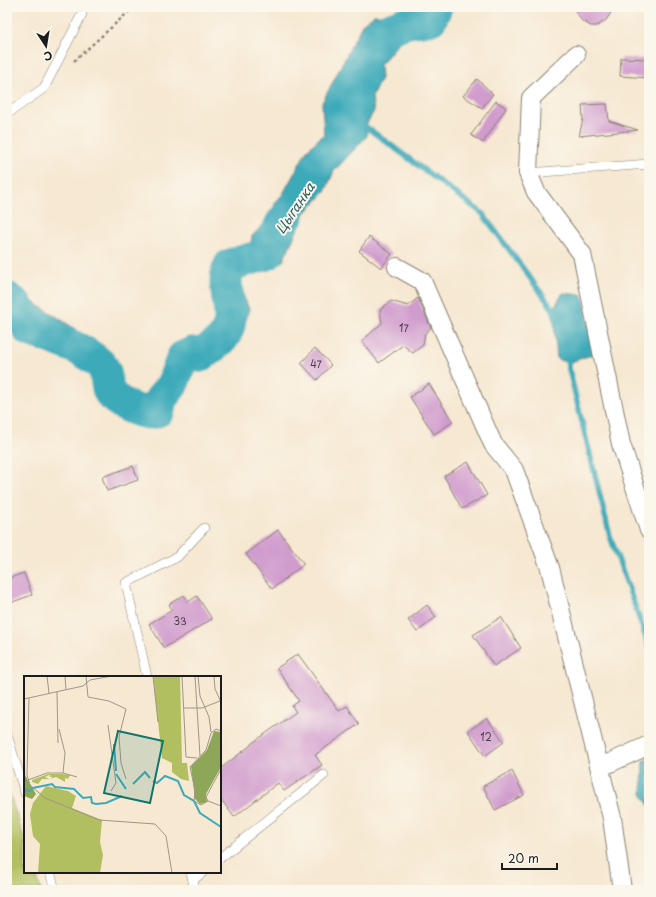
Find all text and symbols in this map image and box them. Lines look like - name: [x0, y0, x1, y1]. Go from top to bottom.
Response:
- north arrow: [26, 26, 66, 66]
- text: С: [42, 47, 54, 65]
- water label: Цыганка: [271, 178, 319, 237]
- house number: 17: [399, 320, 410, 335]
- house number: 47: [310, 356, 323, 371]
- house number: 33: [173, 613, 187, 628]
- inset map: [24, 676, 221, 873]
- house number: 12: [480, 729, 492, 744]
- scale bar: [502, 845, 557, 871]
- text: 20 m: [508, 849, 539, 867]

